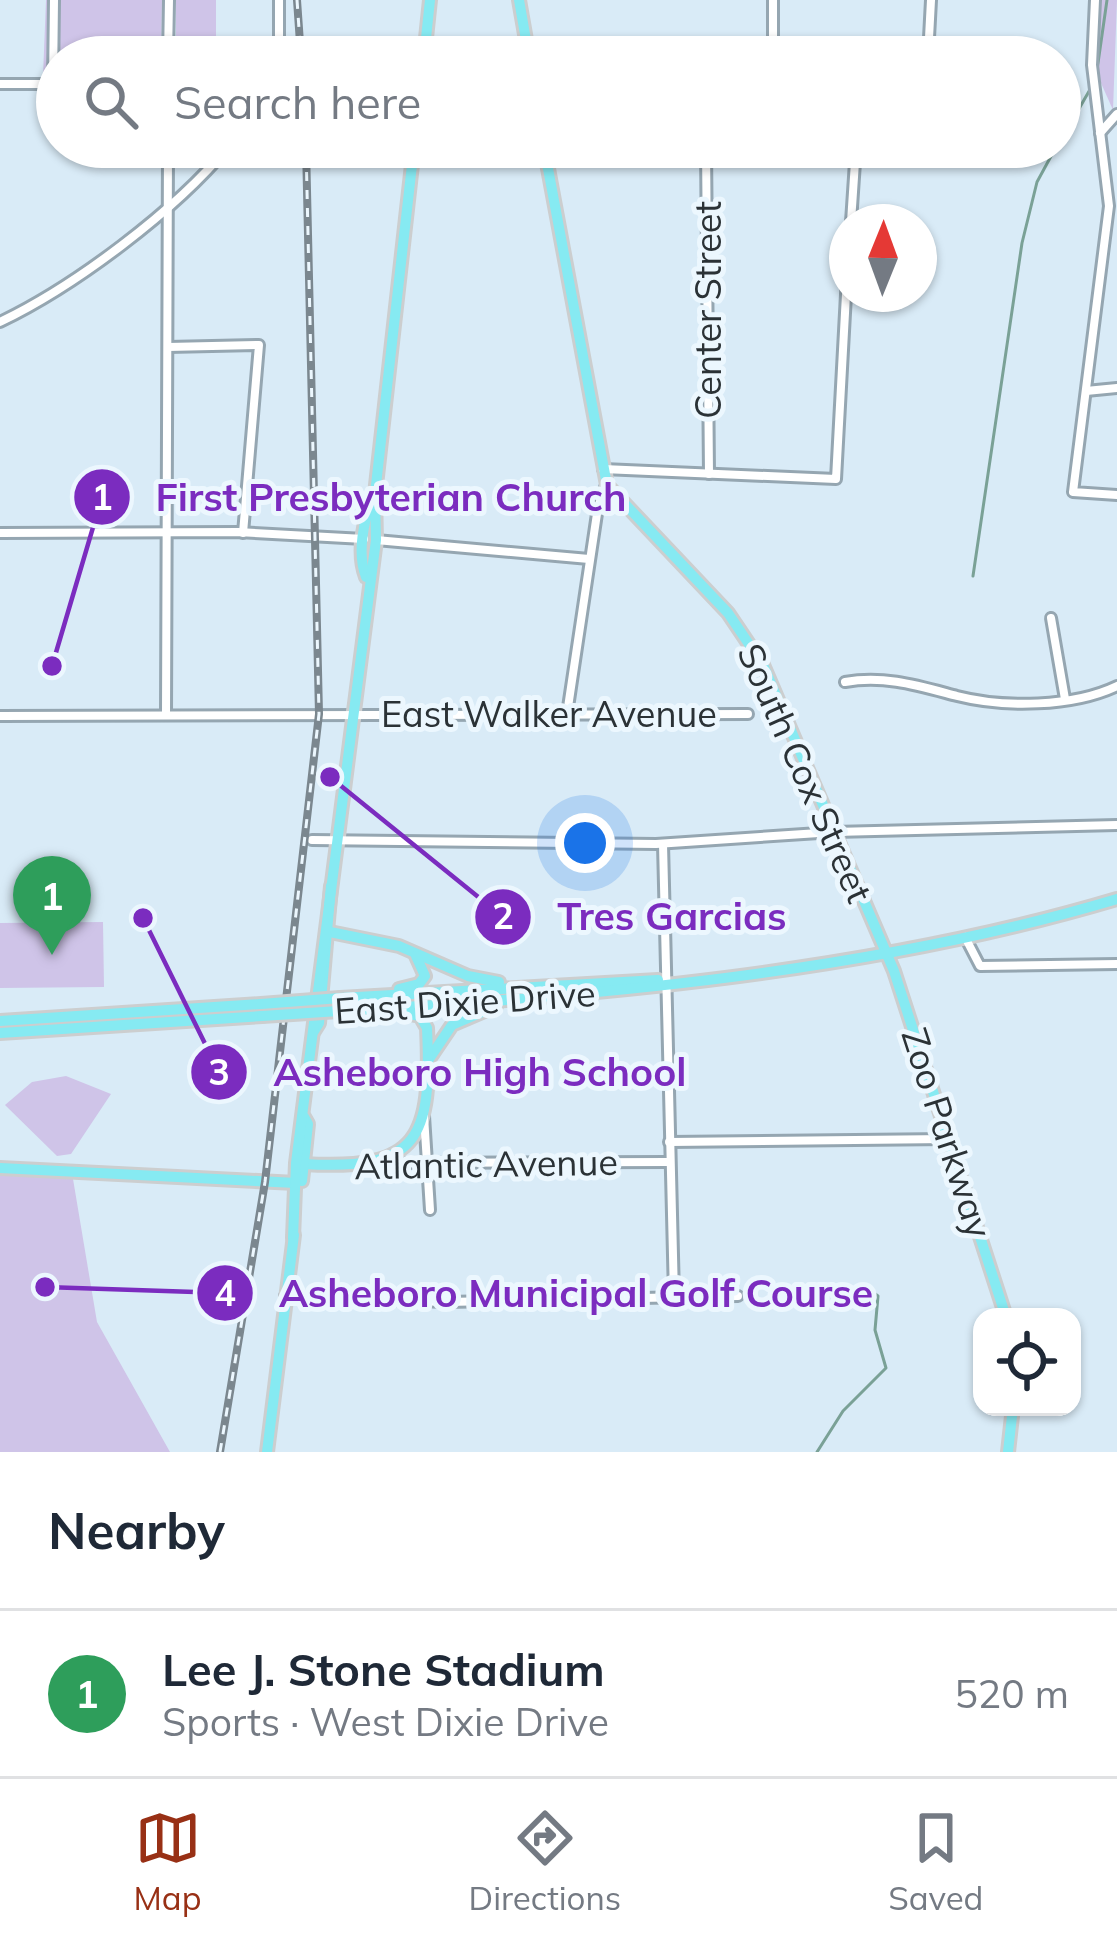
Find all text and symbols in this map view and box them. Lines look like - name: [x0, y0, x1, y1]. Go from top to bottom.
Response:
- search box: [36, 36, 1081, 168]
- icon: search: [78, 69, 144, 135]
- text: Search here: [174, 74, 421, 130]
- street label: Center Street: [685, 201, 730, 419]
- north arrow: [829, 204, 937, 312]
- callout: First Presbyterian Church: [72, 460, 651, 535]
- text: First Presbyterian Church: [156, 472, 626, 521]
- text: 1: [91, 474, 113, 519]
- street label: South Cox Street: [728, 636, 883, 909]
- street label: East Walker Avenue: [381, 691, 717, 736]
- your location: [555, 813, 615, 873]
- pin: 1: [13, 856, 91, 955]
- callout: Tres Garcias: [473, 879, 811, 954]
- text: Tres Garcias: [557, 891, 787, 940]
- text: 2: [492, 893, 514, 938]
- street label: East Dixie Drive: [333, 970, 597, 1033]
- street label: Zoo Parkway: [892, 1022, 1003, 1244]
- callout: Asheboro High School: [189, 1035, 710, 1110]
- text: Asheboro High School: [274, 1047, 686, 1096]
- text: 3: [208, 1049, 230, 1094]
- street label: Atlantic Avenue: [354, 1139, 618, 1188]
- callout: Asheboro Municipal Golf Course: [195, 1256, 897, 1331]
- text: Asheboro Municipal Golf Course: [279, 1268, 873, 1317]
- text: 4: [214, 1270, 236, 1315]
- map controls: [973, 1308, 1081, 1416]
- button: locate: [973, 1308, 1081, 1416]
- text: Nearby: [48, 1498, 225, 1562]
- text: Lee J. Stone Stadium: [162, 1641, 605, 1697]
- text: 1: [75, 1669, 99, 1718]
- text: 520 m: [954, 1669, 1069, 1718]
- text: Sports · West Dixie Drive: [162, 1697, 609, 1746]
- tab: Map: [134, 1805, 201, 1918]
- tab: Directions: [469, 1805, 621, 1918]
- tab: Saved: [888, 1805, 983, 1918]

